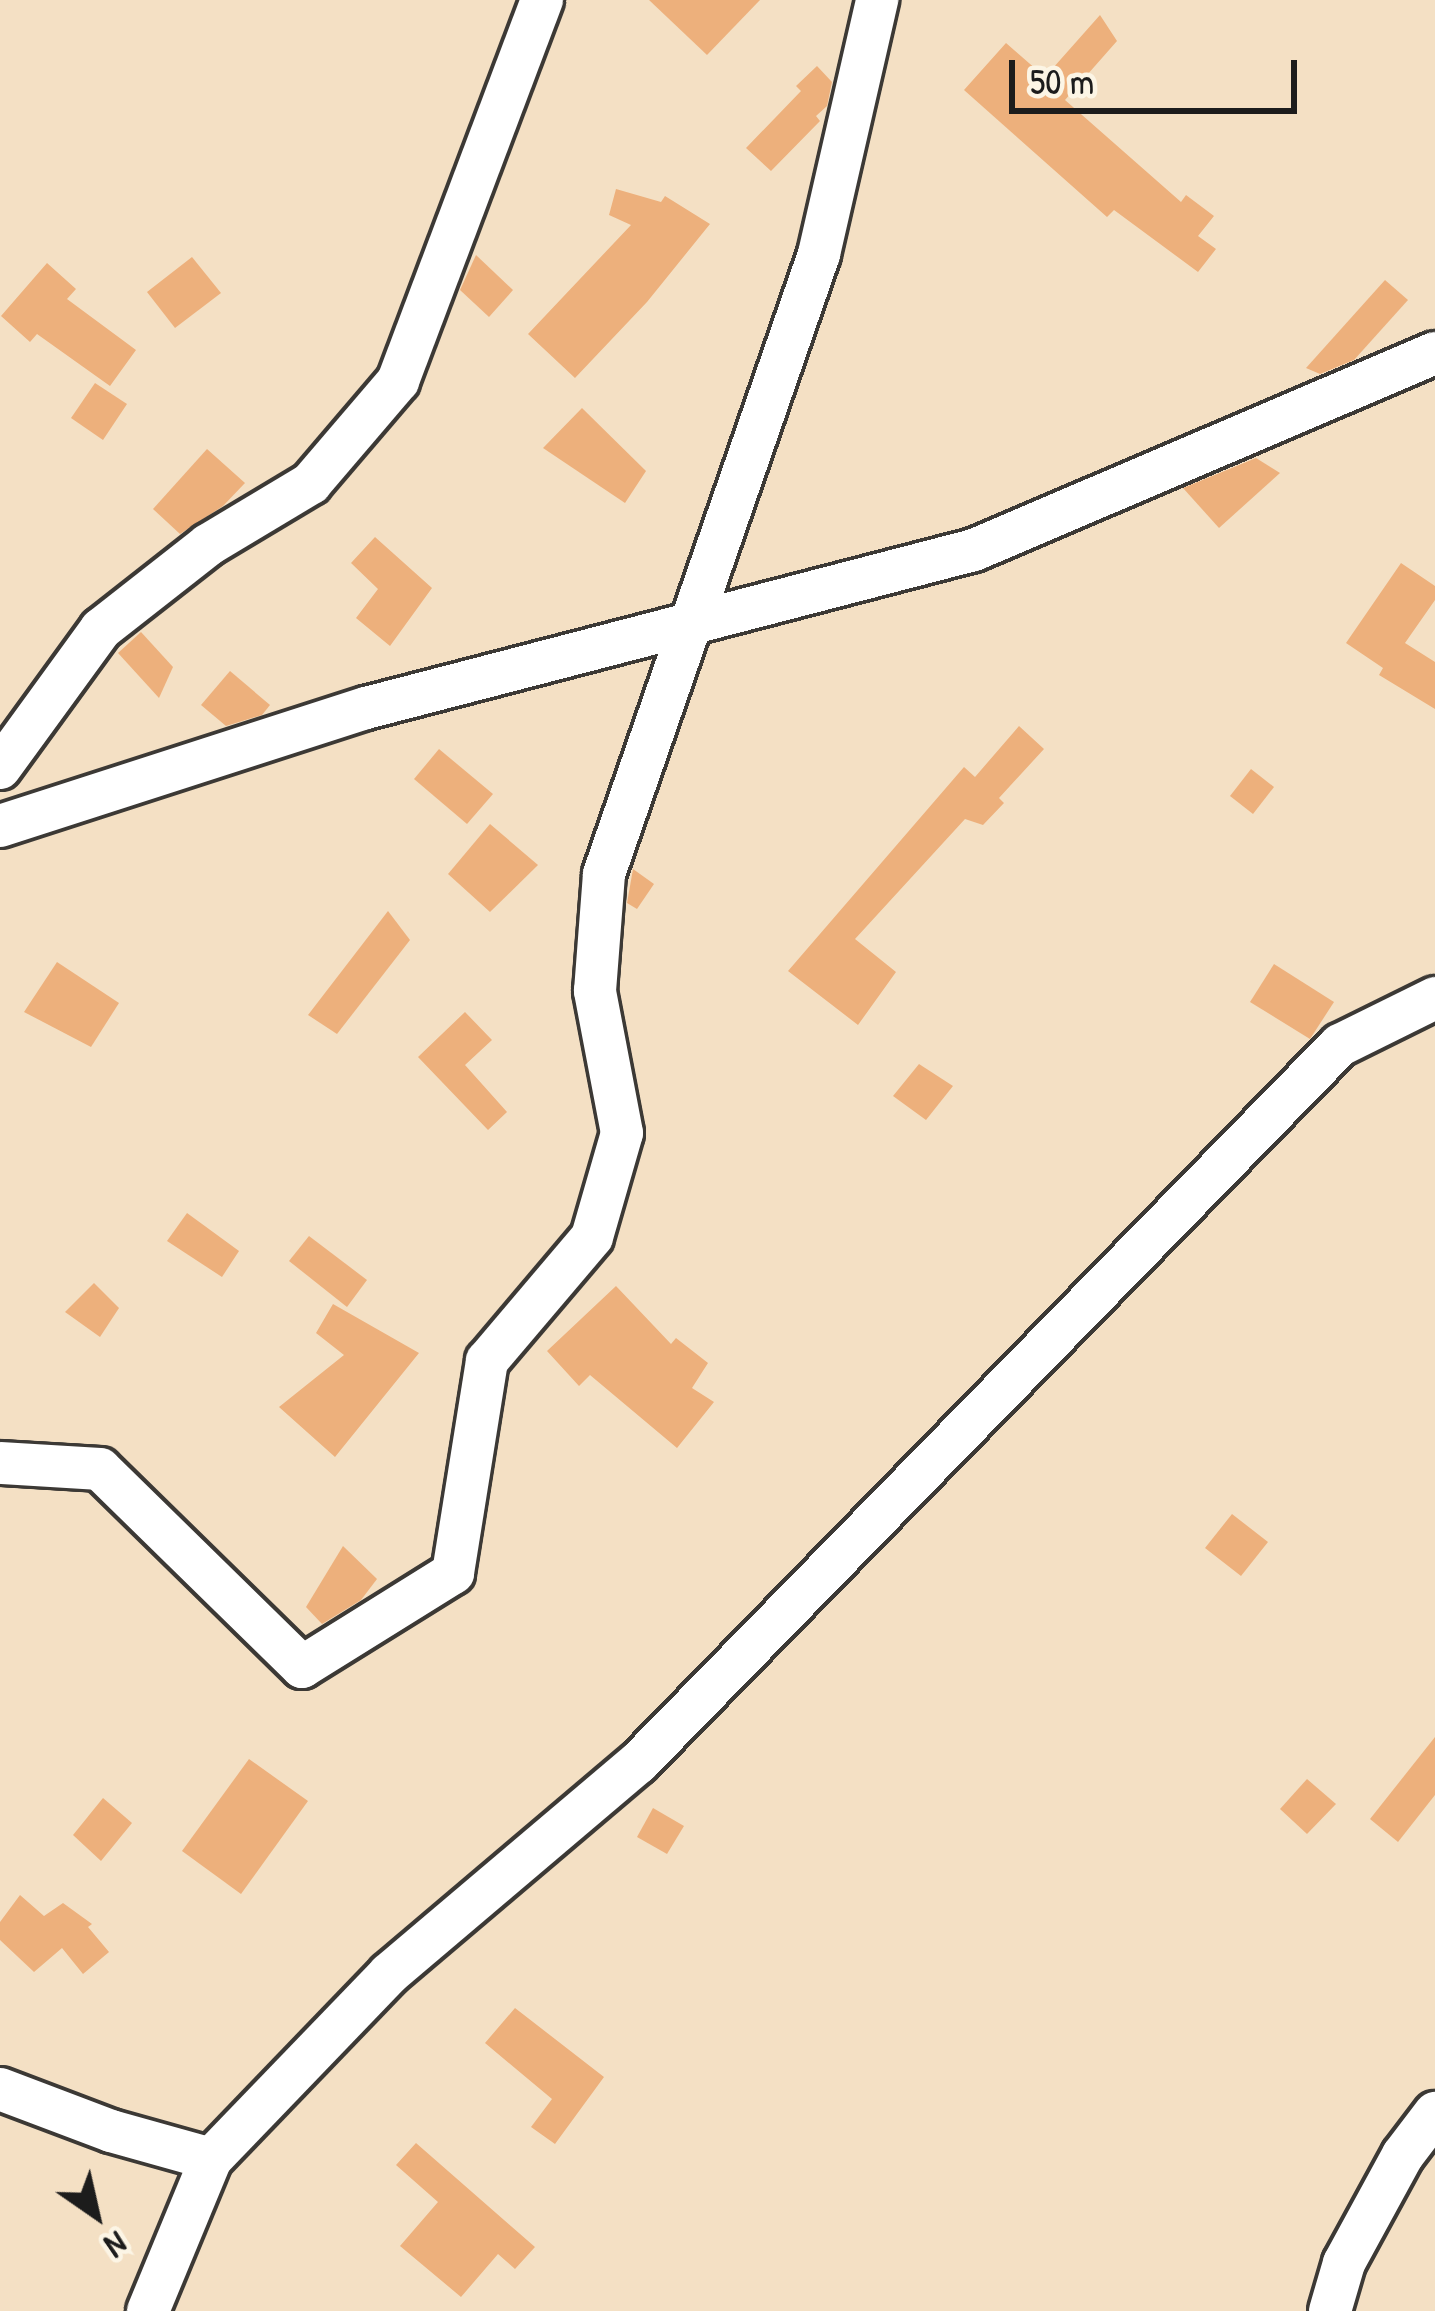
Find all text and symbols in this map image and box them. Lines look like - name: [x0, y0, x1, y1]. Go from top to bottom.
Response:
- scale bar: [1015, 36, 1303, 110]
- text: 50 m: [1030, 56, 1094, 105]
- north arrow: [36, 2155, 156, 2275]
- text: N: [97, 2222, 136, 2268]

